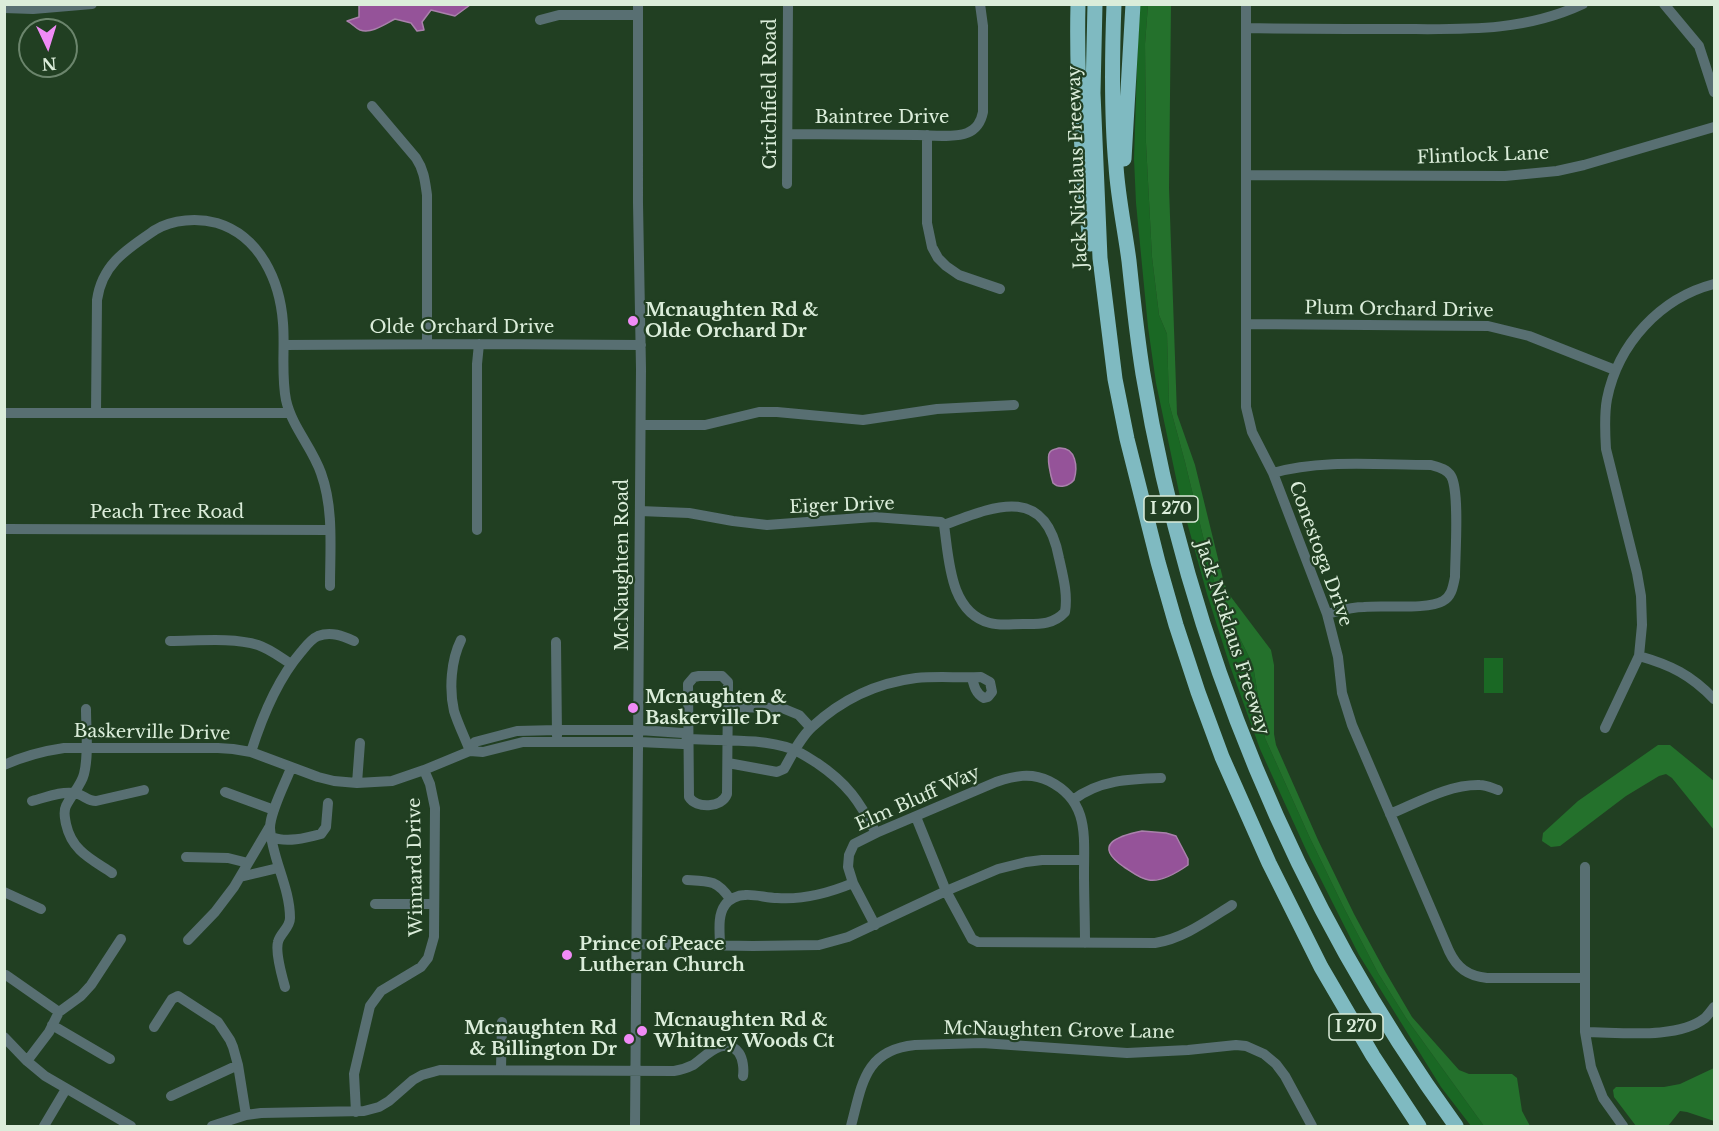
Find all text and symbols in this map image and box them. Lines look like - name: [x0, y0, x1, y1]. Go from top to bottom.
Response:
- north arrow: [18, 18, 78, 78]
- street label: Critchfield Road: [760, 18, 782, 170]
- text: N: [41, 53, 57, 74]
- street label: Jack Nicklaus Freeway: [1064, 65, 1092, 269]
- street label: Baintree Drive: [815, 107, 949, 129]
- street label: Flintlock Lane: [1416, 143, 1550, 169]
- street label: Plum Orchard Drive: [1304, 298, 1494, 322]
- place label: Mcnaughten Rd & Olde Orchard Dr: [645, 300, 819, 342]
- marker: Mcnaughten Rd & Olde Orchard Dr: [626, 314, 640, 328]
- street label: Olde Orchard Drive: [370, 317, 554, 339]
- street label: Conestoga Drive: [1284, 478, 1356, 630]
- street label: McNaughten Road: [612, 479, 634, 651]
- street label: Eiger Drive: [789, 493, 895, 519]
- road number: I 270: [1144, 496, 1198, 522]
- street label: Peach Tree Road: [90, 502, 244, 524]
- street label: Jack Nicklaus Freeway: [1190, 538, 1274, 738]
- place label: Mcnaughten & Baskerville Dr: [645, 687, 787, 730]
- marker: Mcnaughten & Baskerville Dr: [626, 701, 640, 715]
- street label: Baskerville Drive: [73, 721, 231, 745]
- street label: Elm Bluff Way: [852, 762, 984, 836]
- street label: Winnard Drive: [404, 797, 428, 937]
- place label: Prince of Peace Lutheran Church: [579, 934, 745, 976]
- marker: Prince of Peace Lutheran Church: [560, 948, 574, 962]
- place label: Mcnaughten Rd & Whitney Woods Ct: [654, 1010, 834, 1052]
- road number: I 270: [1329, 1014, 1383, 1040]
- place label: Mcnaughten Rd & Billington Dr: [464, 1018, 617, 1060]
- street label: McNaughten Grove Lane: [943, 1018, 1175, 1044]
- marker: Mcnaughten Rd & Whitney Woods Ct: [635, 1024, 649, 1038]
- marker: Mcnaughten Rd & Billington Dr: [622, 1032, 636, 1046]

